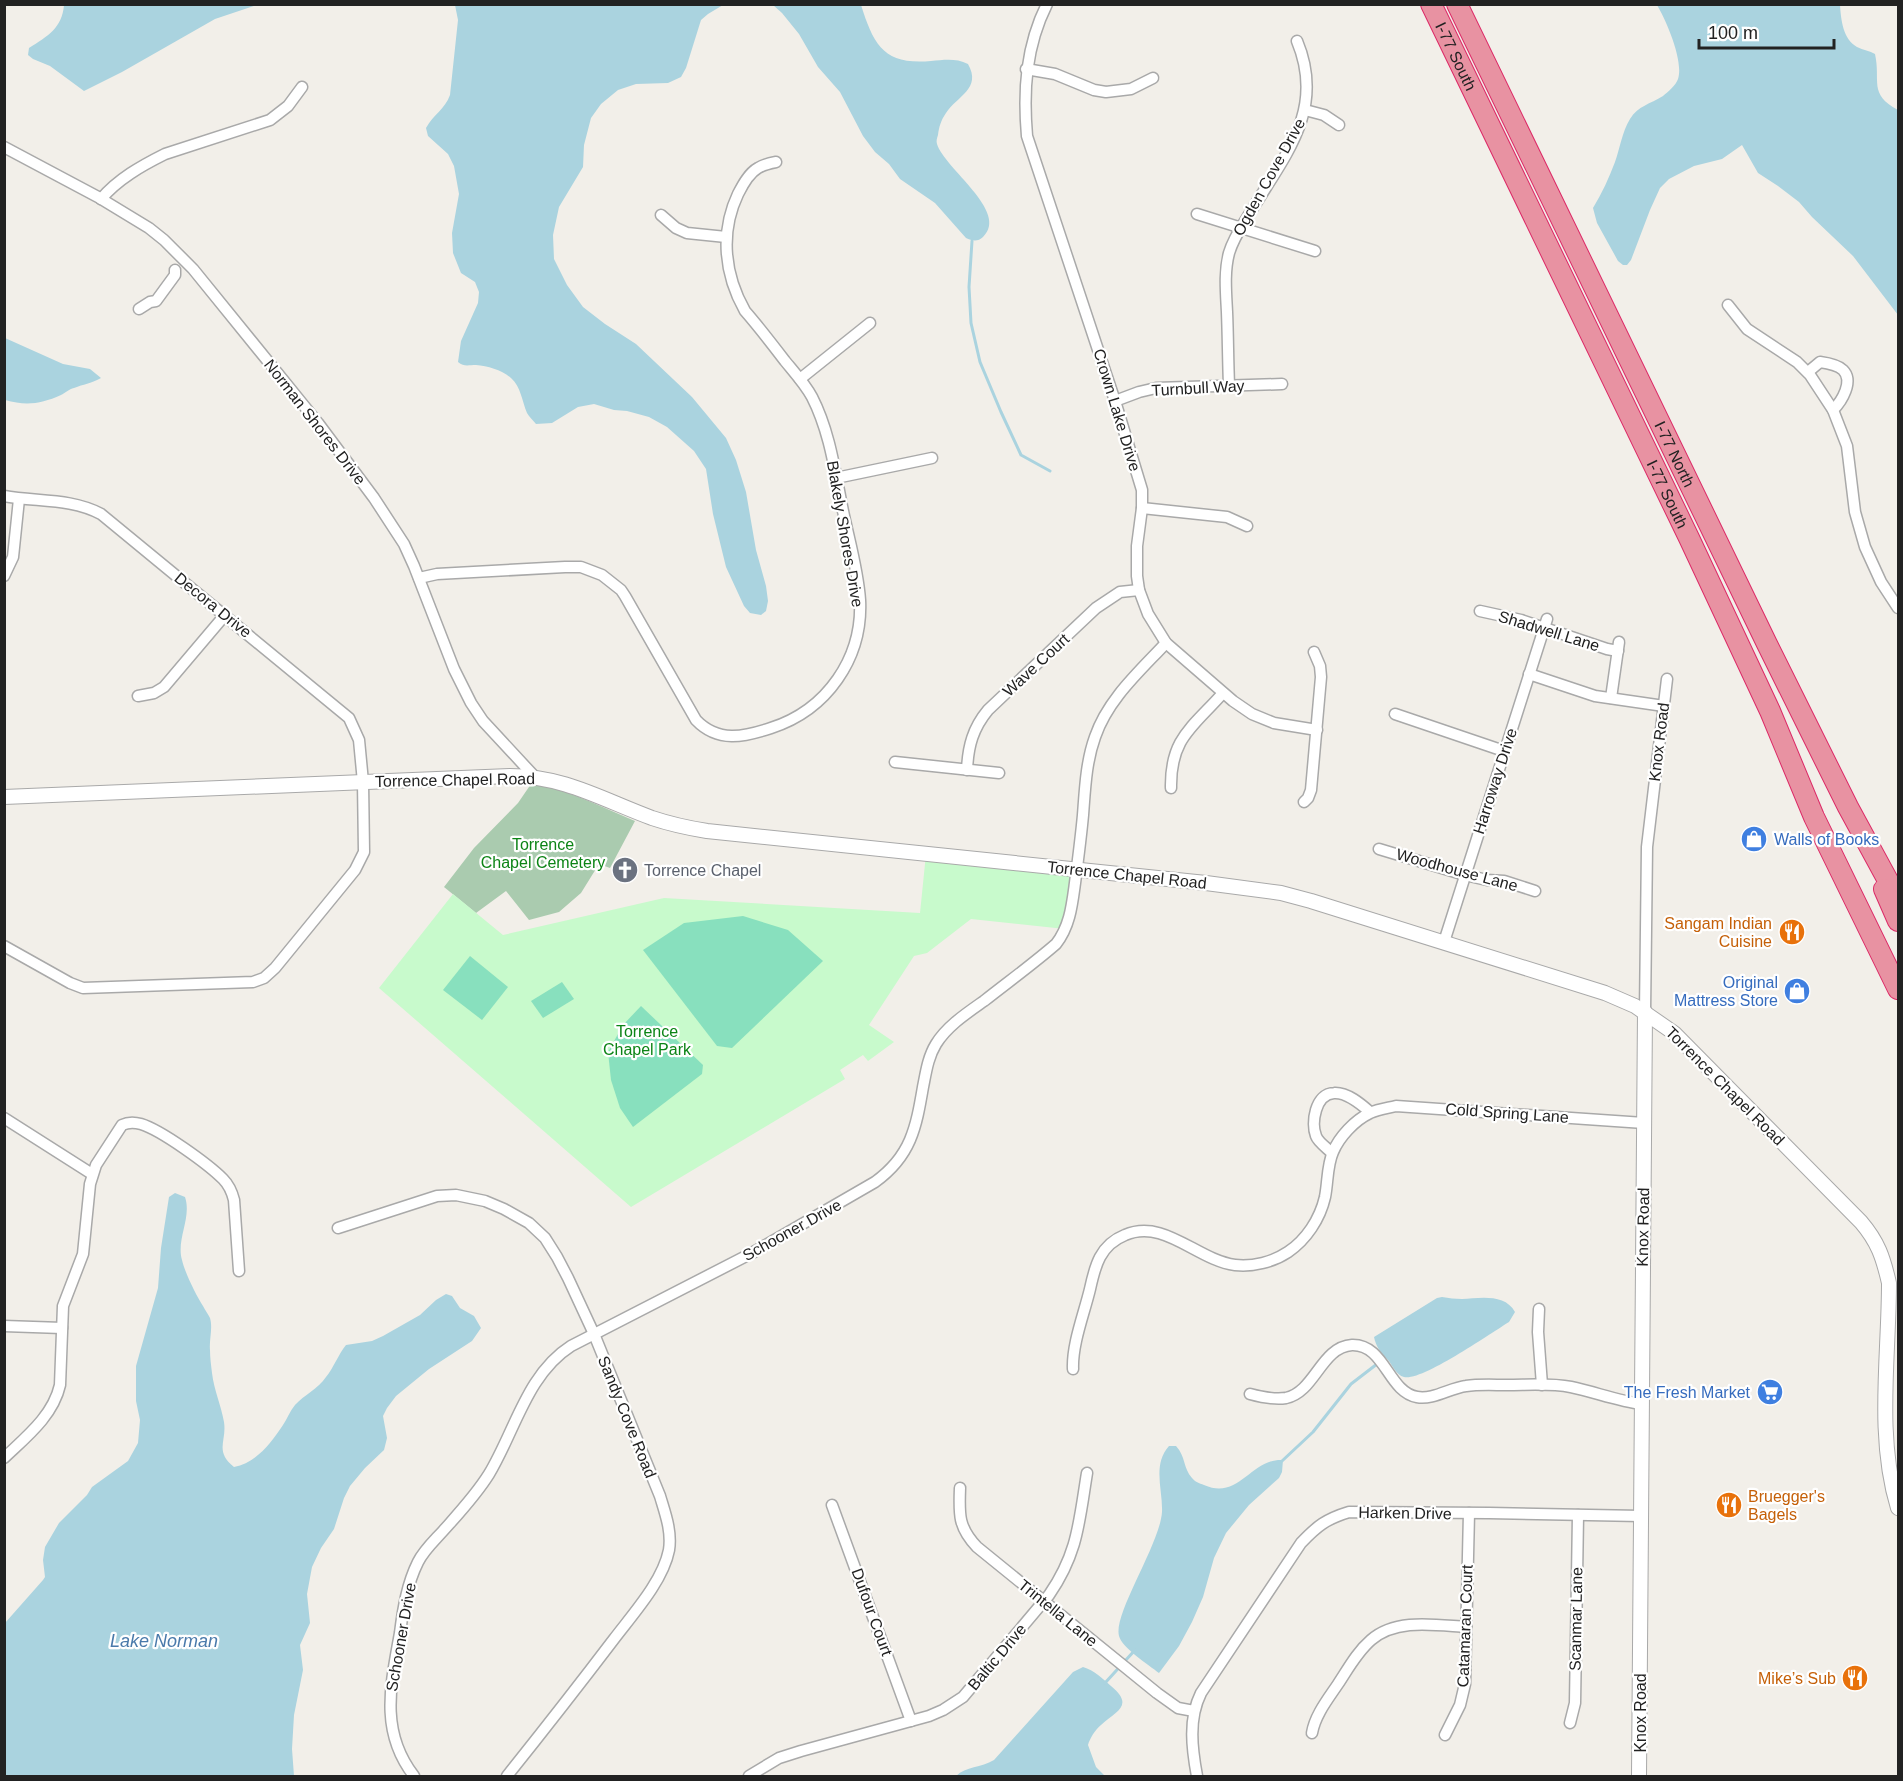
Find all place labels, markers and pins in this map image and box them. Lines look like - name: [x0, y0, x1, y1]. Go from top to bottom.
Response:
- shop icon: Walls of Books: [1739, 824, 1769, 854]
- place label: Walls of Books: [1774, 831, 1879, 848]
- church icon: Torrence Chapel: [610, 855, 640, 885]
- place label: Torrence Chapel: [644, 862, 761, 879]
- place label: Sangam Indian Cuisine: [1664, 915, 1772, 950]
- restaurant icon: Sangam Indian Cuisine: [1777, 917, 1807, 947]
- place label: Original Mattress Store: [1674, 974, 1778, 1009]
- shop icon: Original Mattress Store: [1782, 976, 1812, 1006]
- supermarket icon: The Fresh Market: [1755, 1377, 1785, 1407]
- place label: The Fresh Market: [1624, 1384, 1751, 1401]
- place label: Bruegger's Bagels: [1748, 1488, 1825, 1523]
- restaurant icon: Bruegger's Bagels: [1714, 1490, 1744, 1520]
- restaurant icon: Mike’s Sub: [1840, 1663, 1870, 1693]
- place label: Mike’s Sub: [1758, 1670, 1836, 1687]

